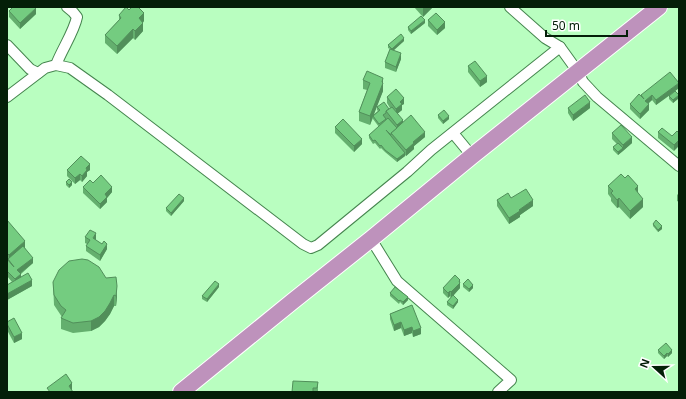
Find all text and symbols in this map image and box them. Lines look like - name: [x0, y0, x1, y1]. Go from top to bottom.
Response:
- scale bar: [546, 12, 627, 38]
- text: 50 m: [552, 17, 580, 34]
- north arrow: [634, 347, 674, 387]
- text: N: [636, 356, 653, 370]

